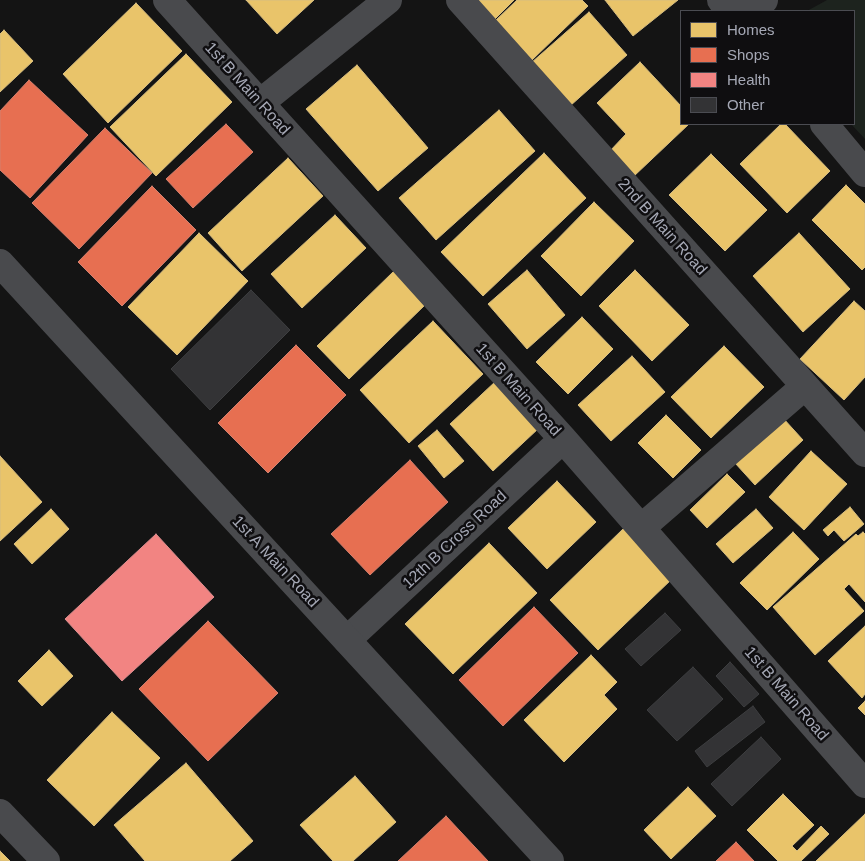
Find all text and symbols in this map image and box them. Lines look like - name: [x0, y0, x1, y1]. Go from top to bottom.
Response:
- legend: [680, 10, 855, 125]
- text: Homes: [727, 21, 775, 38]
- street label: 1st B Main Road: [200, 39, 294, 139]
- text: Shops: [727, 46, 770, 63]
- text: Health: [727, 71, 770, 88]
- text: Other: [727, 96, 765, 113]
- street label: 2nd B Main Road: [614, 175, 710, 279]
- street label: 1st B Main Road: [471, 340, 565, 440]
- street label: 12th B Cross Road: [399, 487, 511, 593]
- street label: 1st A Main Road: [228, 512, 322, 612]
- street label: 1st B Main Road: [740, 643, 832, 745]

